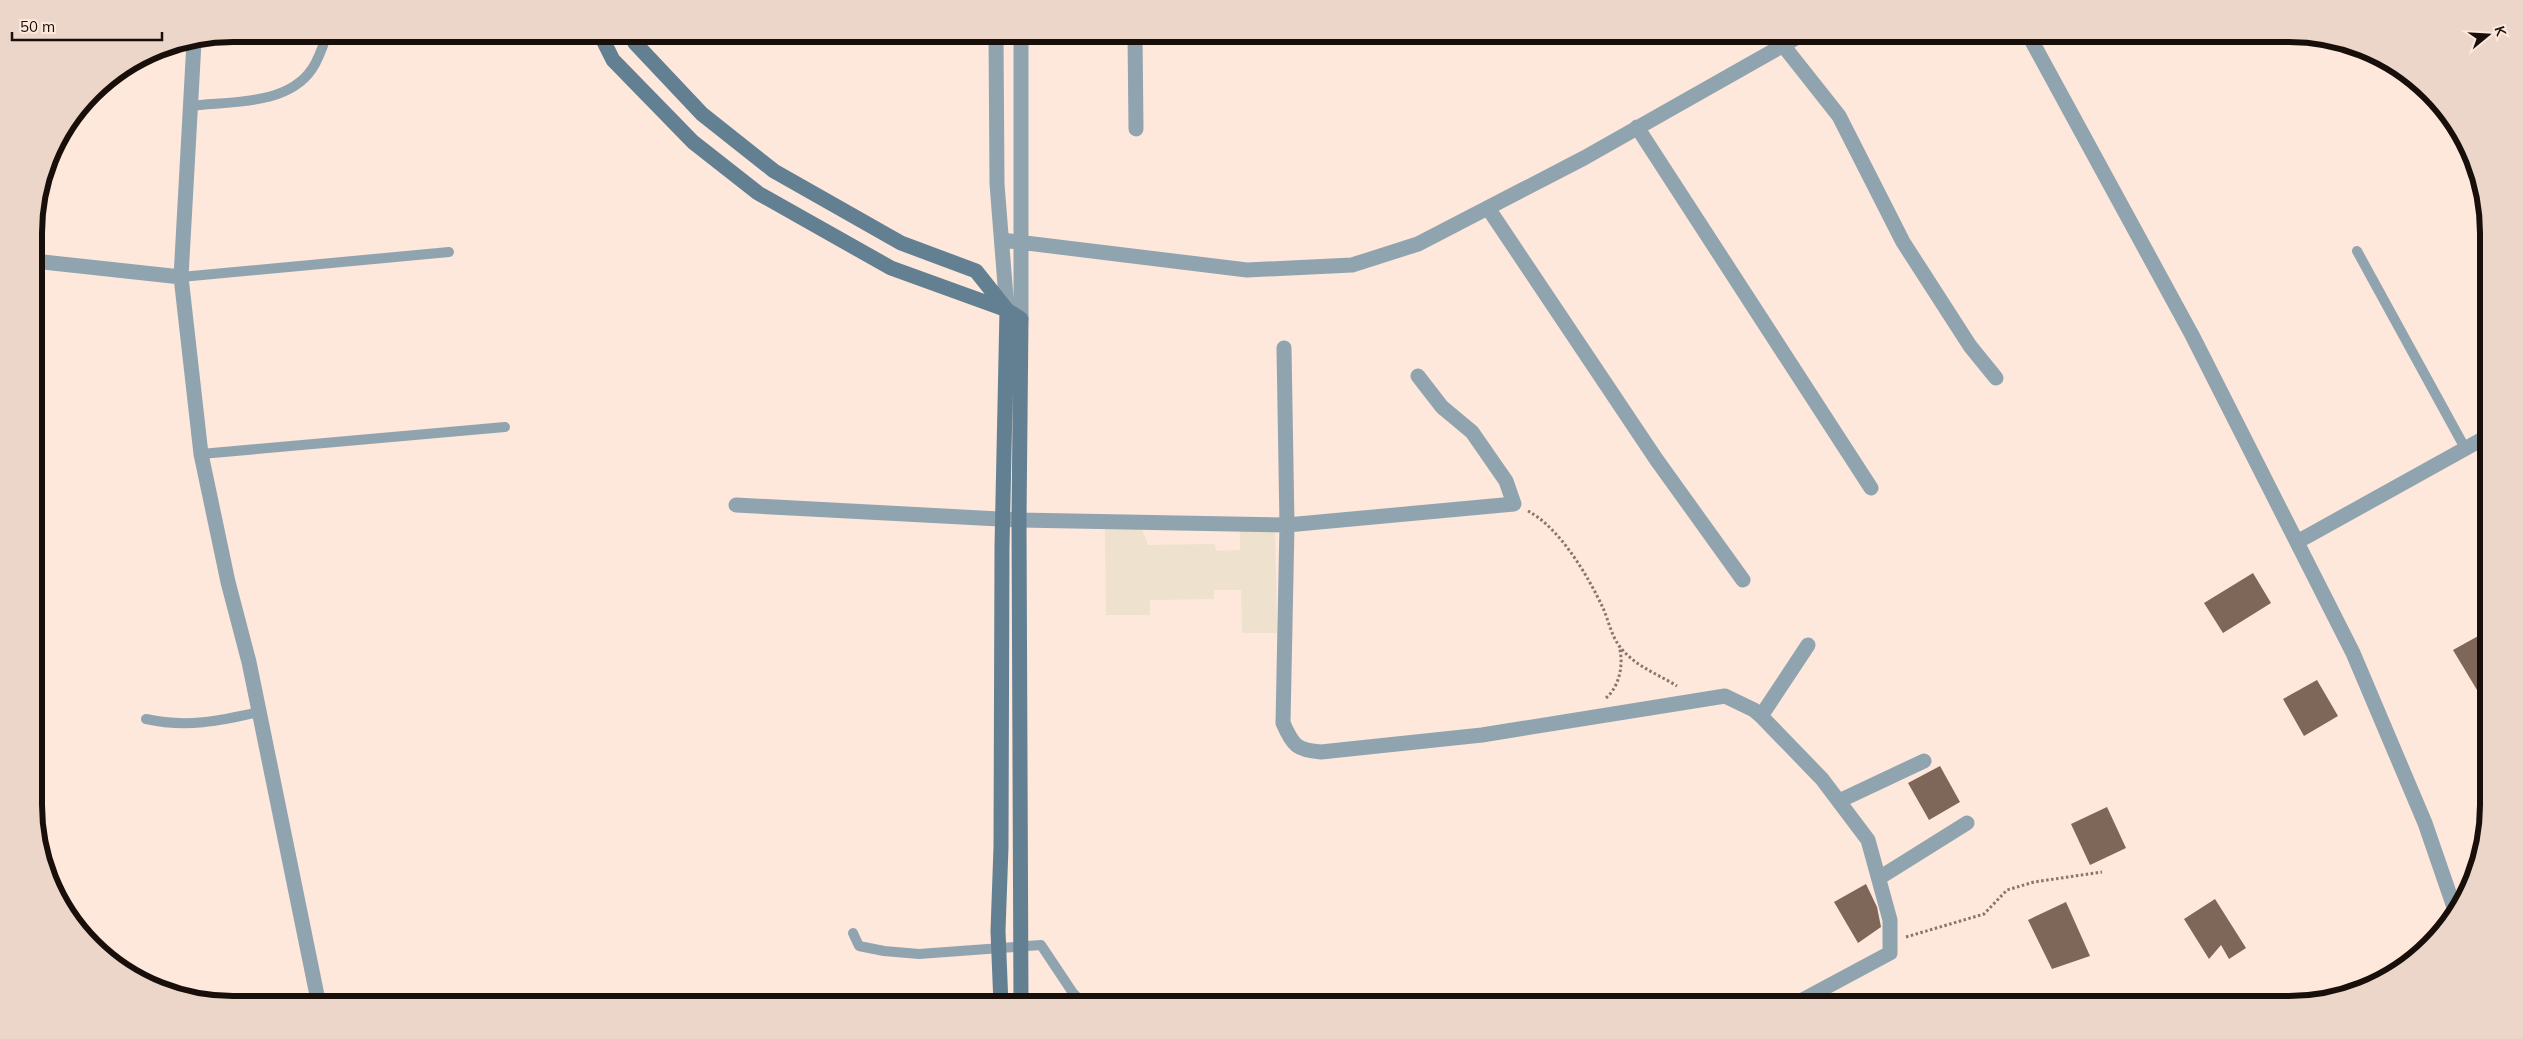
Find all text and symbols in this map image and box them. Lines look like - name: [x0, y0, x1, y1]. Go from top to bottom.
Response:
- scale bar: [12, 10, 162, 42]
- north arrow: [2463, 10, 2513, 60]
- text: 50 m: [20, 17, 55, 36]
- text: K: [2490, 24, 2511, 39]

